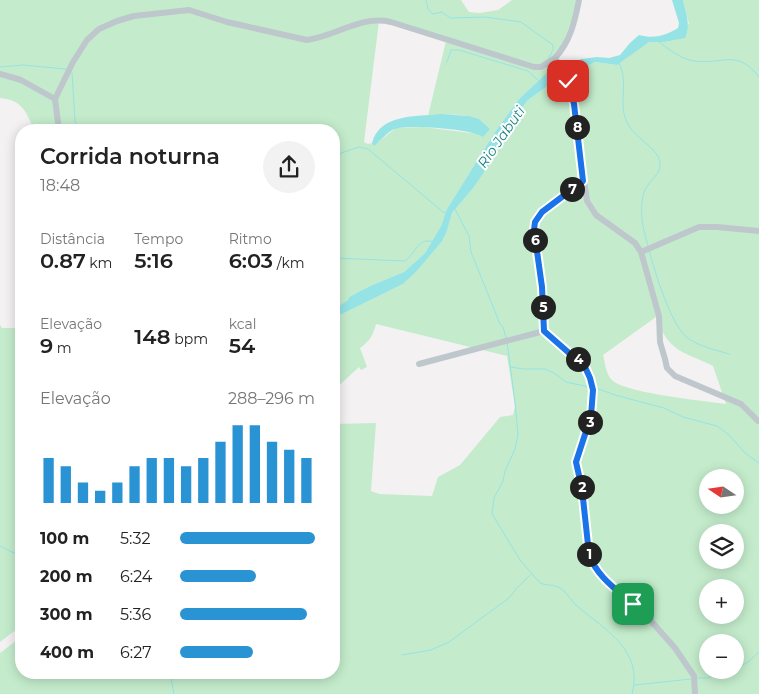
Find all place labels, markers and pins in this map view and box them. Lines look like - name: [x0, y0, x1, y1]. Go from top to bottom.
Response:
- pin: [547, 60, 589, 102]
- pin: 8: [564, 114, 590, 140]
- pin: 7: [560, 176, 584, 202]
- pin: 6: [522, 228, 548, 252]
- pin: 5: [530, 294, 556, 320]
- pin: 4: [566, 346, 590, 372]
- pin: 3: [578, 410, 602, 434]
- pin: 2: [570, 474, 594, 500]
- pin: 1: [576, 542, 602, 566]
- pin: [612, 583, 654, 625]

